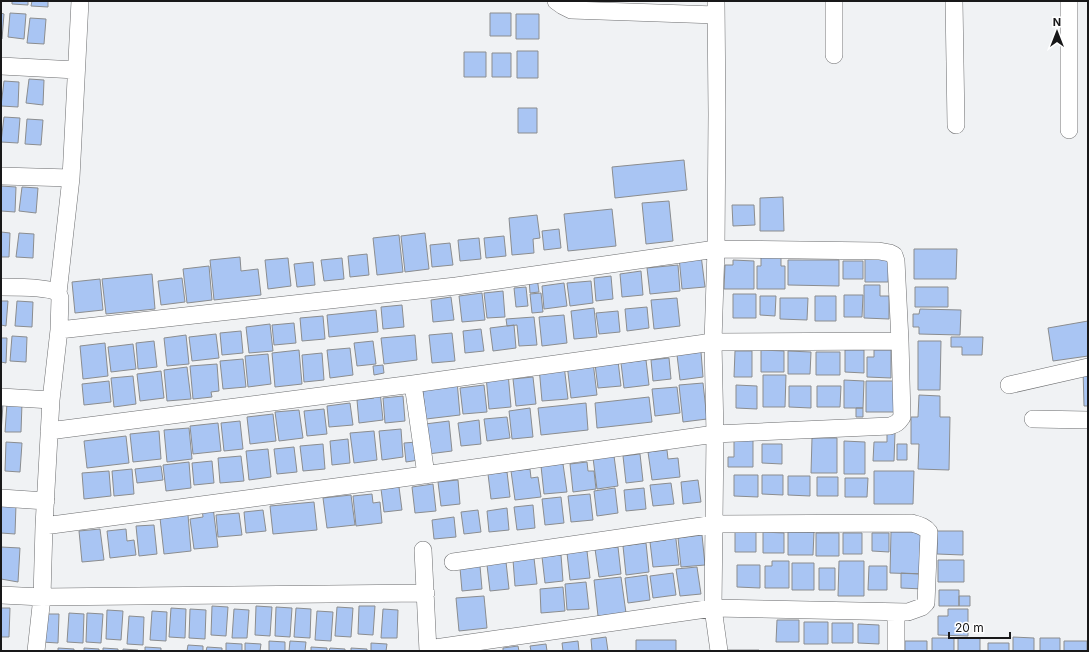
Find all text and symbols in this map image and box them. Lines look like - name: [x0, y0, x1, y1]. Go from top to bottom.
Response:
- north arrow: [1037, 12, 1077, 52]
- text: N: [1053, 15, 1061, 29]
- scale bar: [949, 614, 1010, 640]
- text: 20 m: [955, 620, 984, 635]

